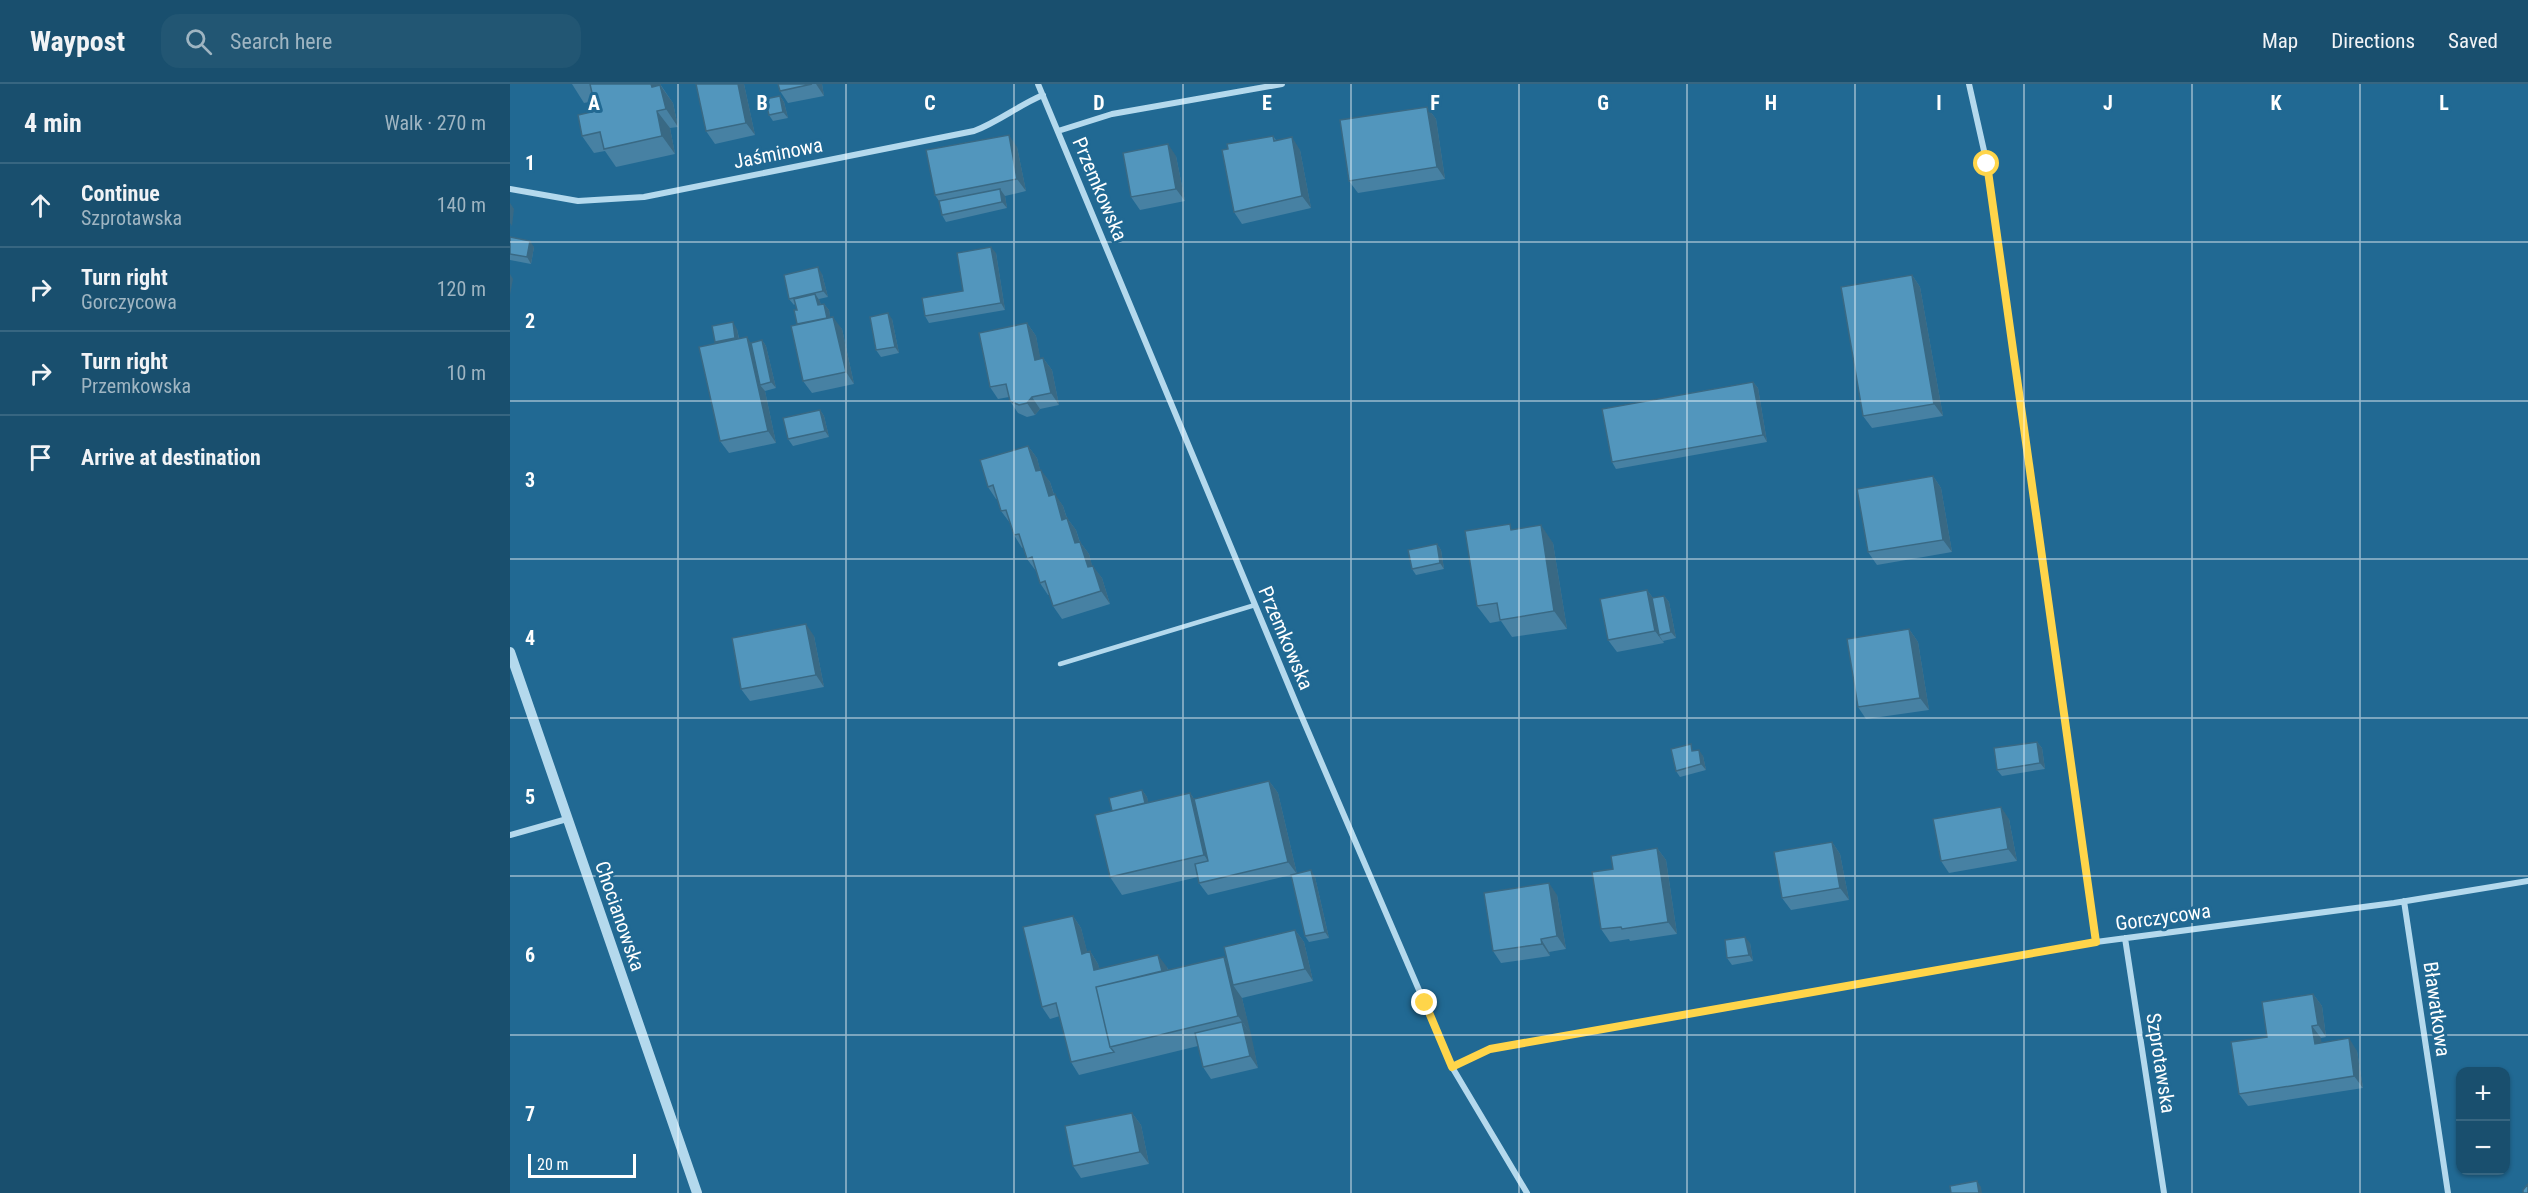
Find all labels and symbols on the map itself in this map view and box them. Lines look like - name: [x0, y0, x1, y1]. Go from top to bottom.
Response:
- text: A: [588, 91, 600, 115]
- text: B: [756, 91, 768, 115]
- text: C: [924, 91, 936, 115]
- text: D: [1093, 91, 1105, 115]
- text: E: [1262, 91, 1272, 115]
- text: F: [1430, 91, 1440, 115]
- text: G: [1597, 91, 1609, 115]
- text: H: [1765, 91, 1777, 115]
- text: I: [1936, 91, 1942, 115]
- text: J: [2103, 91, 2113, 115]
- text: K: [2270, 91, 2282, 115]
- text: L: [2439, 91, 2449, 115]
- street label: Jaśminowa: [731, 133, 825, 173]
- street label: Przemkowska: [1067, 134, 1133, 244]
- route start: [1973, 150, 1999, 176]
- text: 1: [525, 151, 535, 175]
- text: 2: [525, 309, 535, 333]
- text: 3: [525, 468, 535, 492]
- street label: Przemkowska: [1253, 583, 1319, 693]
- text: 4: [525, 626, 535, 650]
- text: 5: [525, 785, 535, 809]
- street label: Chocianowska: [590, 858, 650, 974]
- street label: Gorczycowa: [2114, 898, 2212, 936]
- text: 6: [525, 943, 535, 967]
- street label: Bławatkowa: [2418, 960, 2456, 1058]
- route end: [1411, 989, 1437, 1015]
- street label: Szprotawska: [2141, 1011, 2181, 1115]
- text: 7: [525, 1102, 535, 1126]
- scale bar: [528, 1151, 636, 1178]

